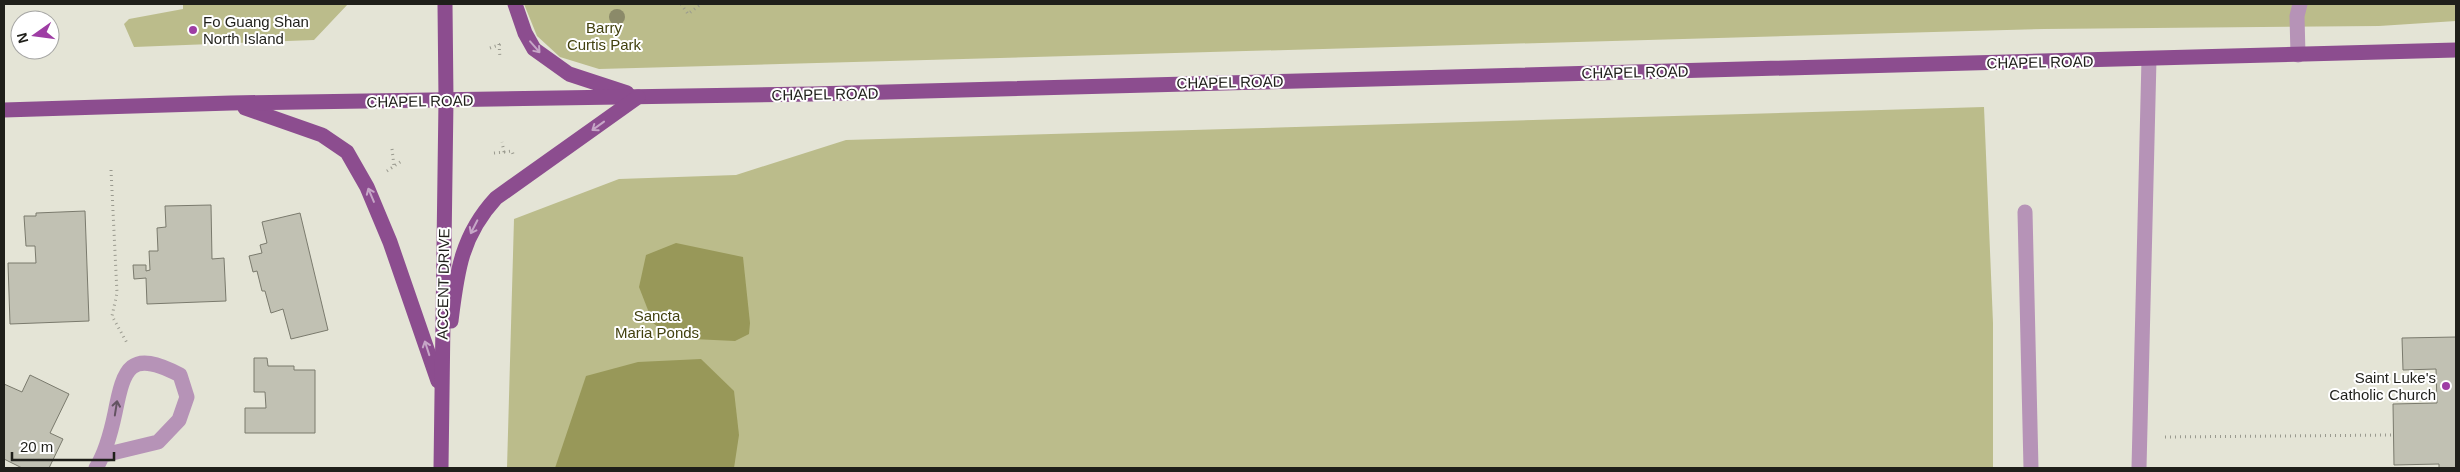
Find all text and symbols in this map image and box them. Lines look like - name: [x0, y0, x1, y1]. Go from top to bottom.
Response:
- north arrow: [10, 10, 60, 60]
- place label: Fo Guang Shan North Island: [203, 13, 309, 47]
- park label: Barry Curtis Park: [567, 19, 642, 53]
- marker: Fo Guang Shan North Island: [187, 24, 199, 36]
- text: N: [13, 31, 31, 45]
- one-way arrow: [530, 41, 541, 54]
- street label: CHAPEL ROAD: [1986, 53, 2094, 71]
- street label: CHAPEL ROAD: [1581, 63, 1689, 81]
- street label: CHAPEL ROAD: [1176, 73, 1284, 91]
- street label: CHAPEL ROAD: [771, 85, 879, 103]
- street label: CHAPEL ROAD: [366, 92, 474, 110]
- one-way arrow: [592, 121, 606, 131]
- one-way arrow: [365, 188, 375, 203]
- one-way arrow: [469, 219, 478, 234]
- street label: ACCENT DRIVE: [434, 228, 452, 340]
- park label: Sancta Maria Ponds: [615, 307, 699, 341]
- one-way arrow: [421, 340, 431, 356]
- place label: Saint Luke's Catholic Church: [2329, 369, 2436, 403]
- marker: Saint Luke's Catholic Church: [2440, 380, 2452, 392]
- one-way arrow: [111, 400, 121, 416]
- scale bar: [12, 430, 115, 462]
- text: 20 m: [20, 438, 53, 455]

